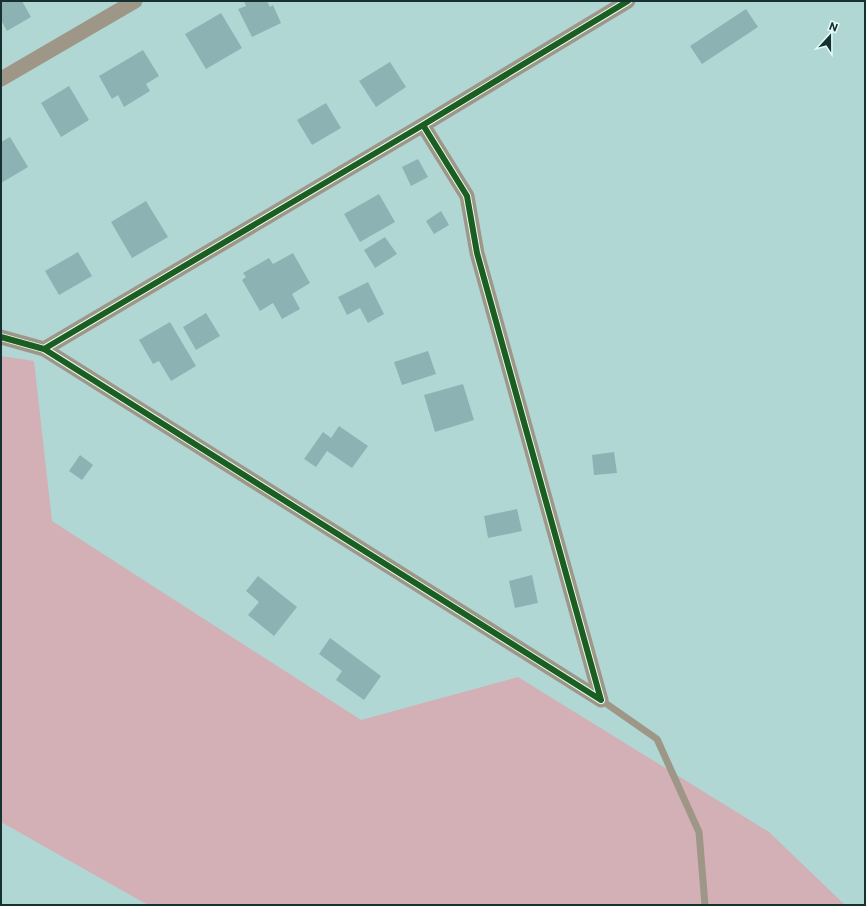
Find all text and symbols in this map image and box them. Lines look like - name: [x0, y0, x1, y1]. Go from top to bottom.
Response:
- north arrow: [810, 16, 850, 56]
- text: N: [828, 19, 840, 34]

